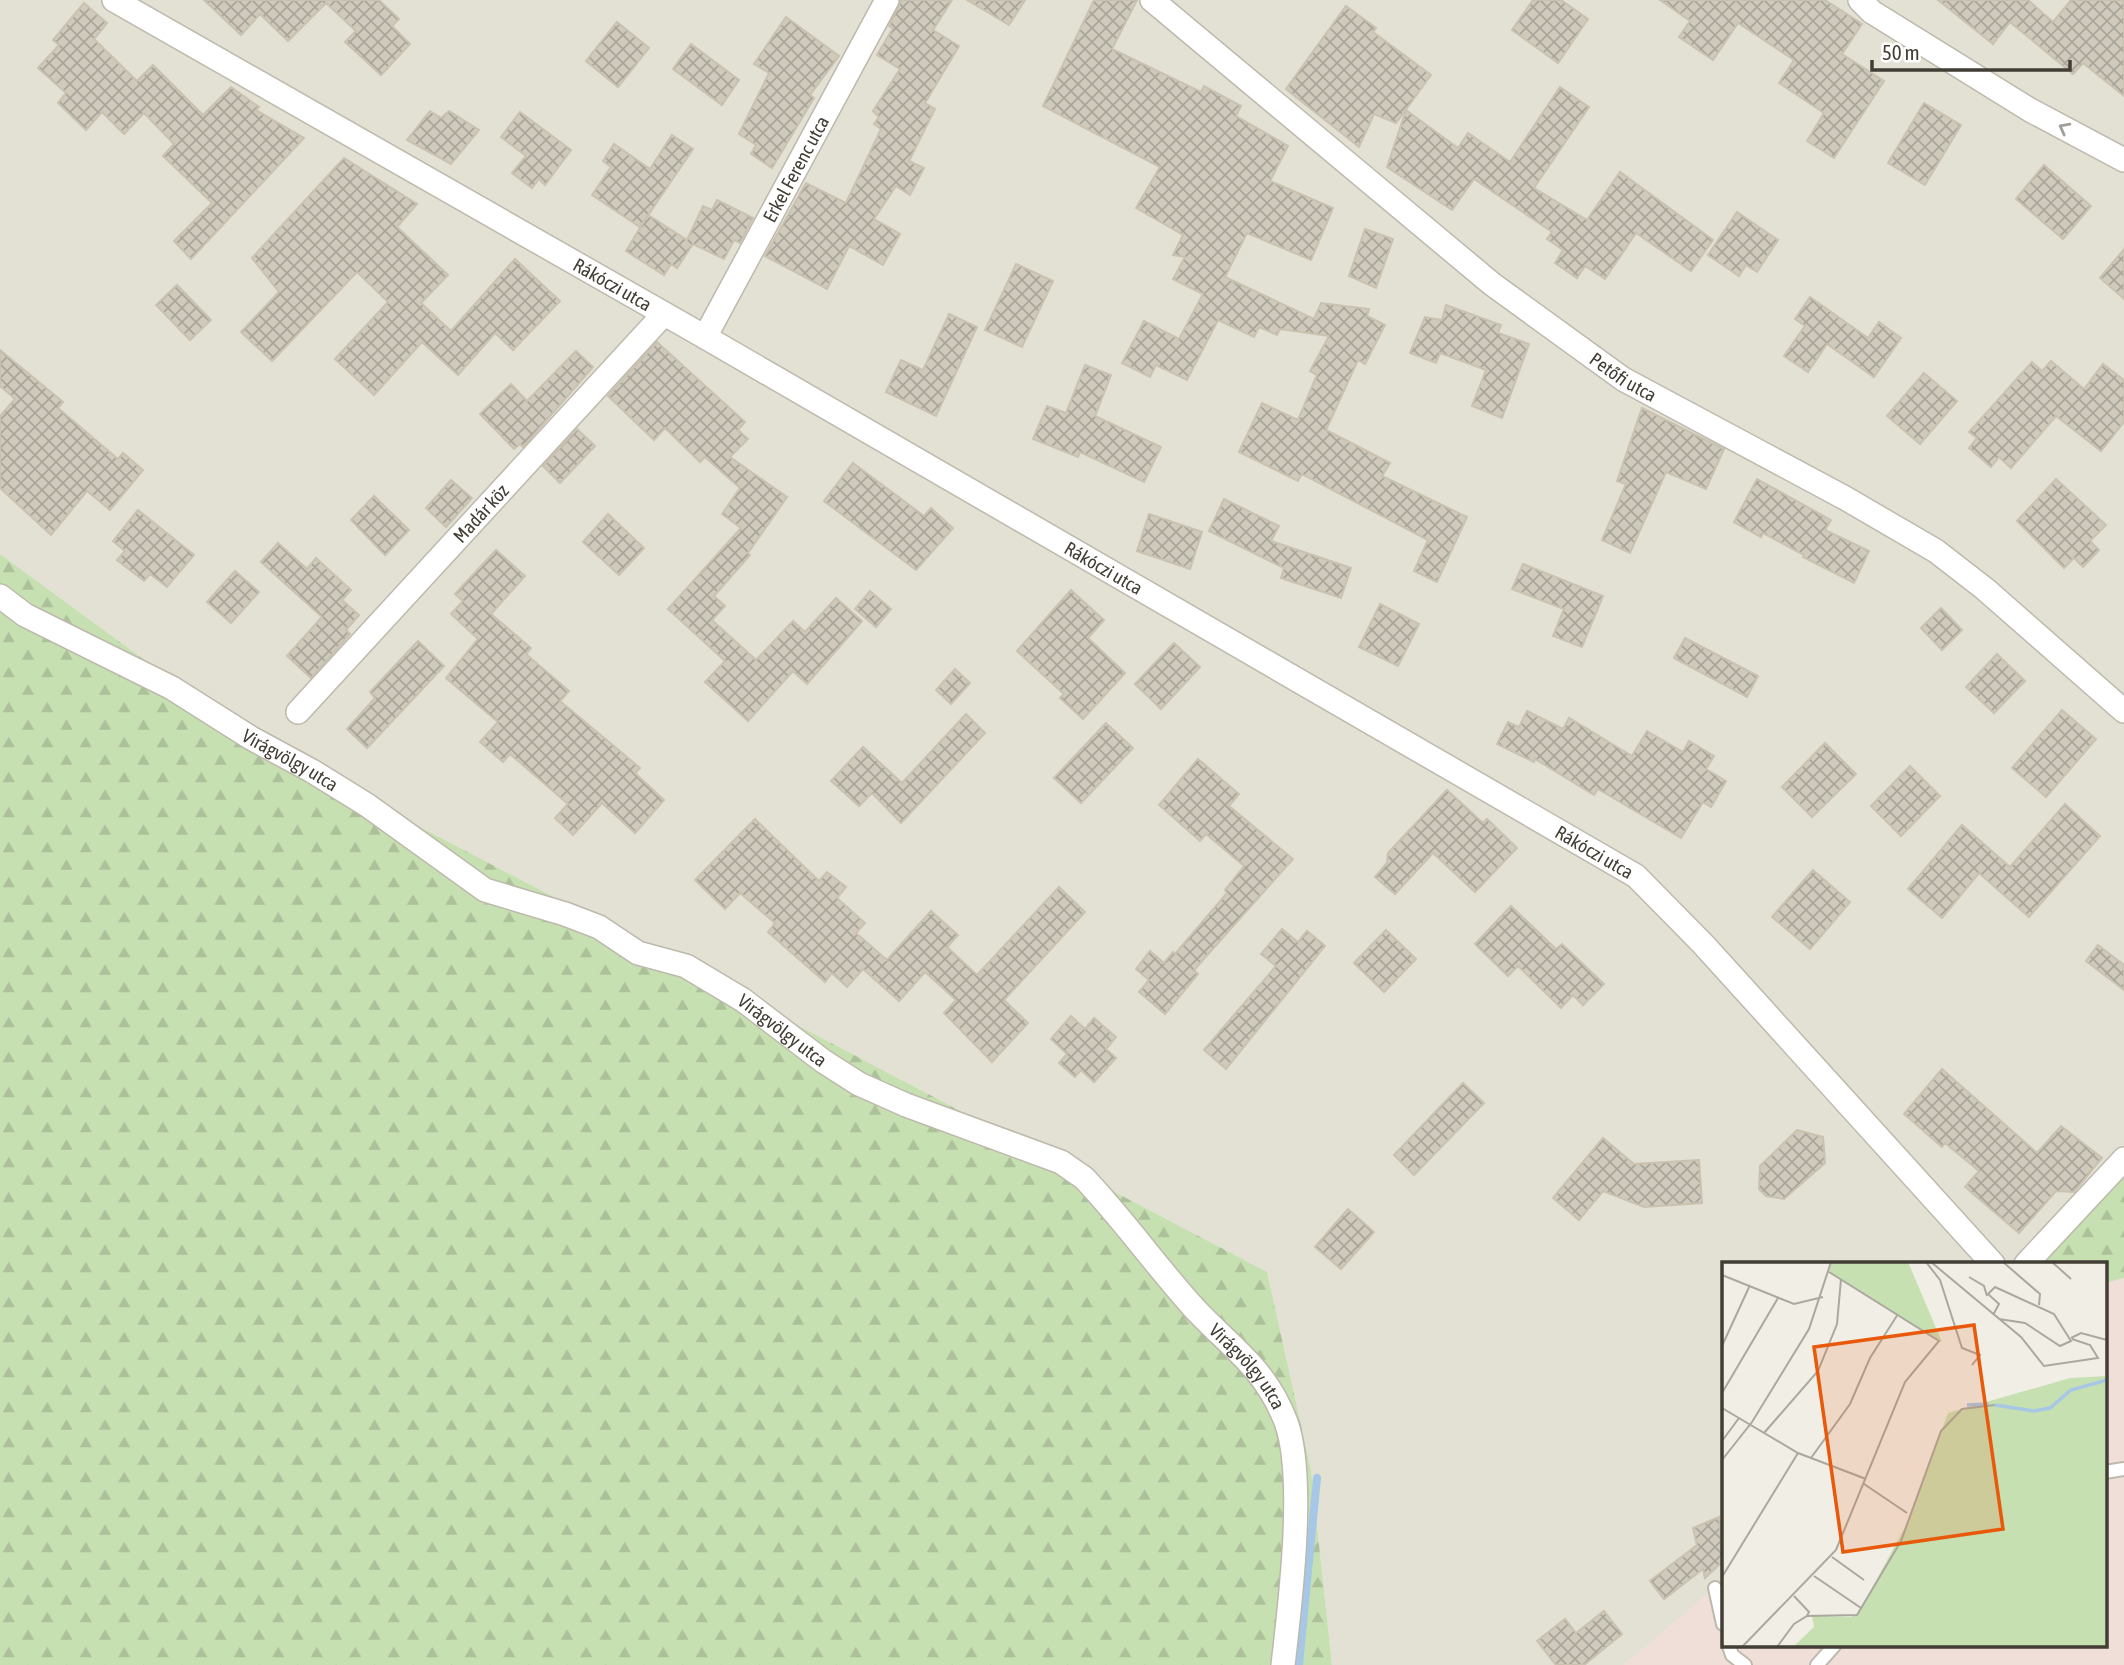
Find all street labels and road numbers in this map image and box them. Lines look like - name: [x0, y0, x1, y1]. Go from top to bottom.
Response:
- street label: Erkel Ferenc utca: [758, 112, 833, 226]
- street label: Rákóczi utca: [570, 253, 656, 315]
- street label: Petőfi utca: [1586, 348, 1660, 406]
- street label: Madár köz: [449, 479, 513, 547]
- street label: Rákóczi utca: [1061, 537, 1147, 599]
- street label: Virágvölgy utca: [238, 724, 342, 795]
- street label: Rákóczi utca: [1551, 821, 1637, 883]
- street label: Virágvölgy utca: [734, 989, 831, 1071]
- street label: Virágvölgy utca: [1205, 1319, 1290, 1413]

